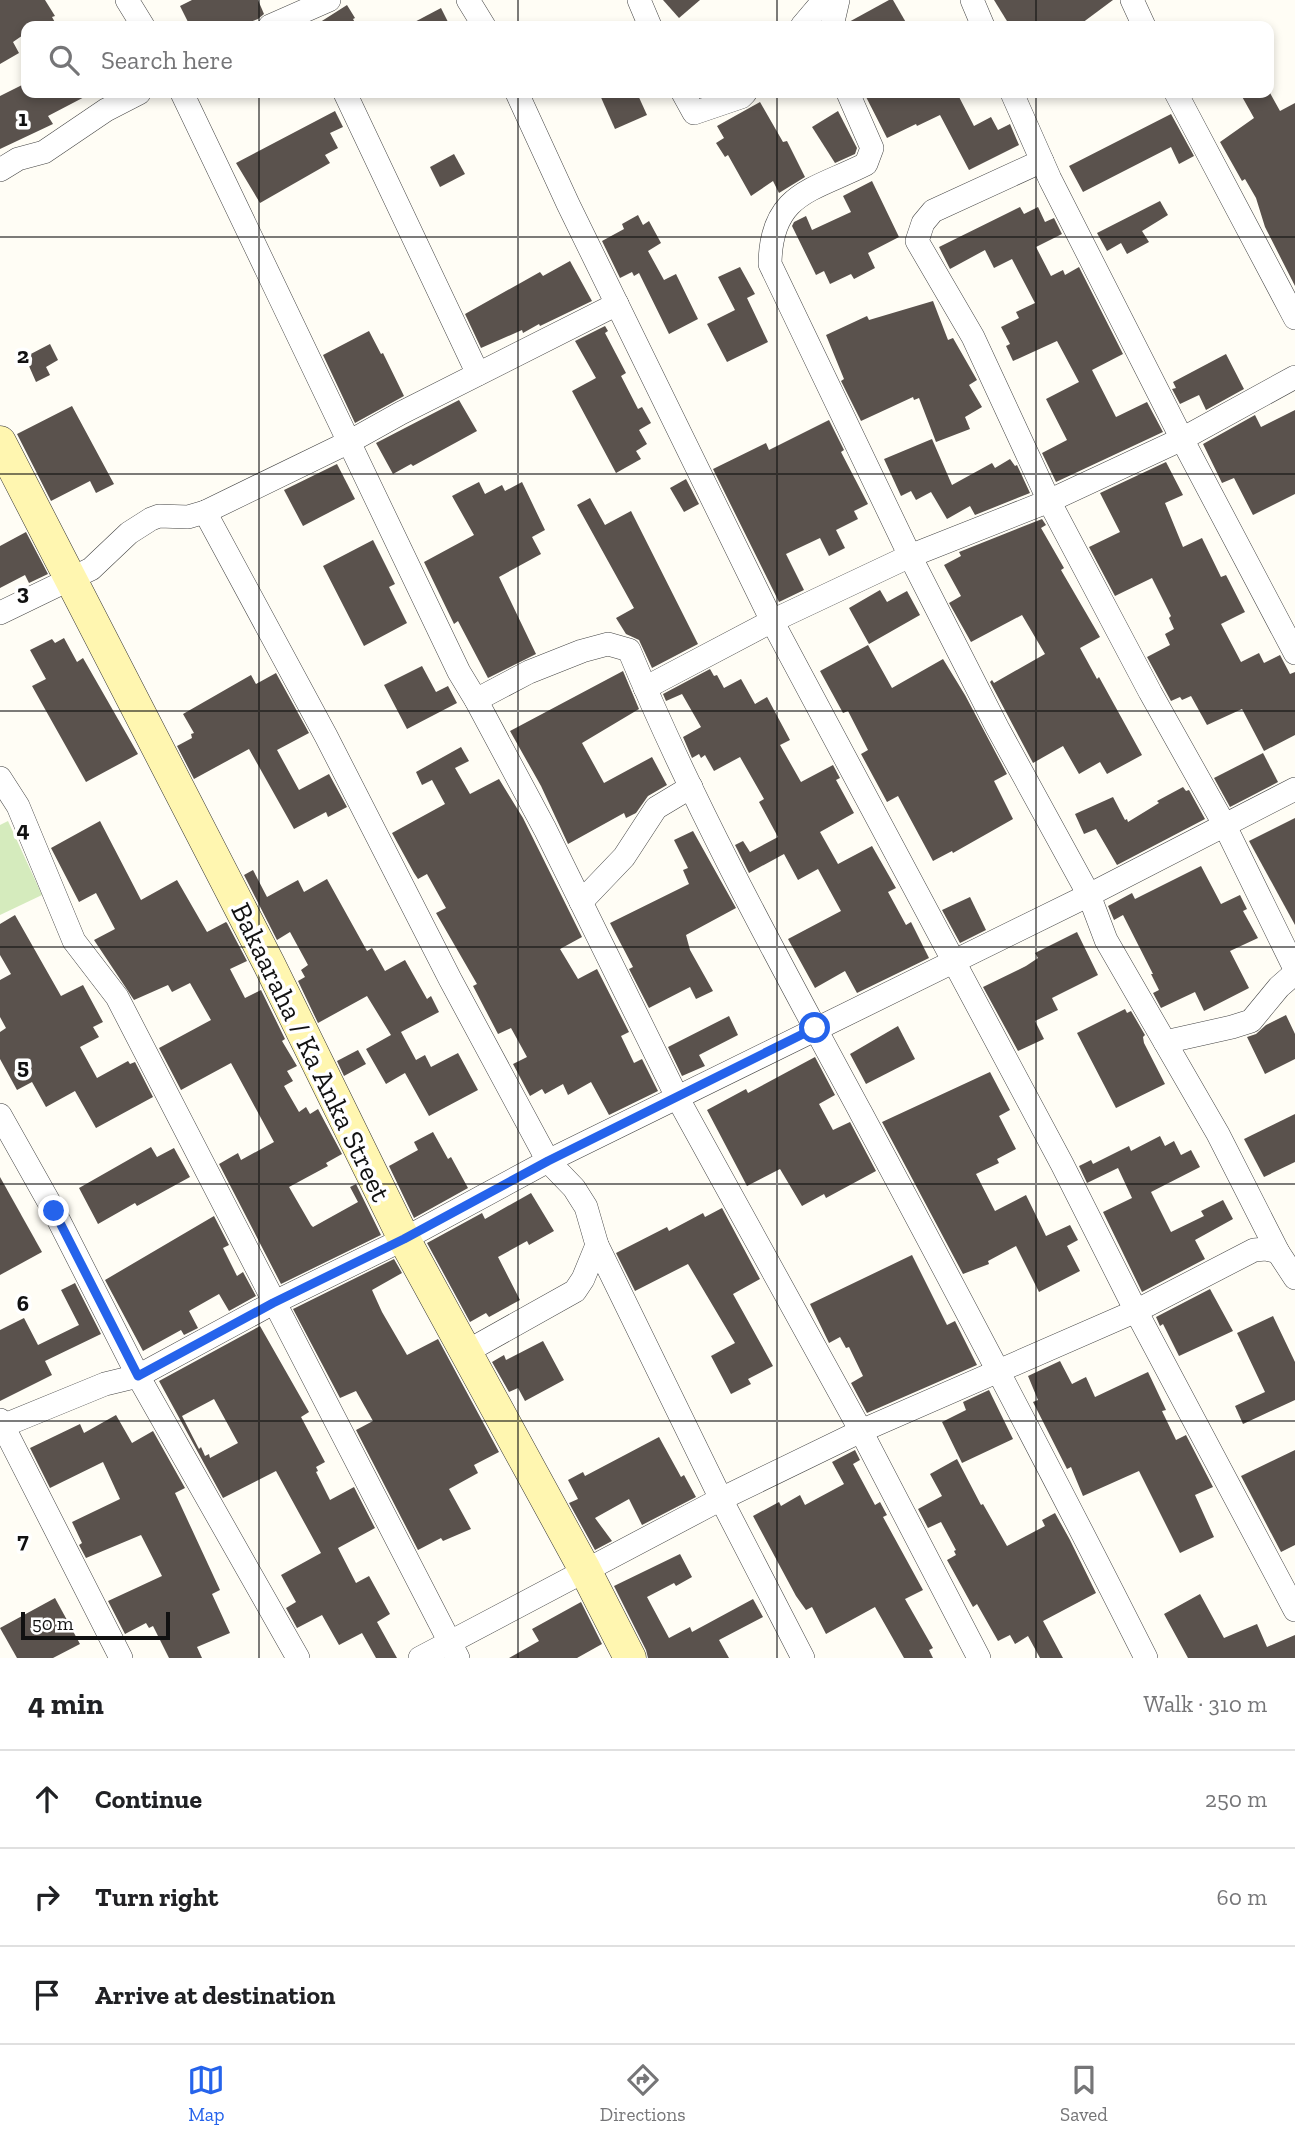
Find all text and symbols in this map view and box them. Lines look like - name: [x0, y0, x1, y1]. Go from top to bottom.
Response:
- search box: [21, 21, 1274, 98]
- icon: search: [45, 41, 83, 79]
- text: Search here: [101, 44, 233, 76]
- text: 1: [18, 104, 28, 132]
- text: 2: [17, 341, 29, 369]
- text: 3: [17, 578, 29, 606]
- text: 4: [16, 815, 30, 843]
- street label: Bakaaraha / Ka Anka Street: [224, 897, 398, 1207]
- route start: [799, 1012, 830, 1043]
- text: 5: [17, 1052, 29, 1080]
- route end: [38, 1195, 69, 1226]
- text: 6: [17, 1289, 29, 1317]
- text: 7: [17, 1526, 29, 1554]
- scale bar: [21, 1609, 170, 1641]
- text: 50 m: [32, 1612, 73, 1635]
- text: 4 min: [28, 1686, 104, 1722]
- text: Walk · 310 m: [1143, 1690, 1267, 1718]
- icon: ahead: [28, 1780, 66, 1818]
- text: Continue: [95, 1783, 202, 1815]
- text: 250 m: [1205, 1785, 1267, 1813]
- icon: right: [28, 1878, 66, 1916]
- text: Turn right: [95, 1881, 218, 1913]
- text: 60 m: [1216, 1883, 1267, 1911]
- icon: arrive: [28, 1976, 66, 2014]
- text: Arrive at destination: [95, 1979, 335, 2011]
- tab: Map: [187, 2061, 225, 2126]
- tab: Directions: [600, 2061, 686, 2126]
- tab: Saved: [1060, 2061, 1108, 2126]

